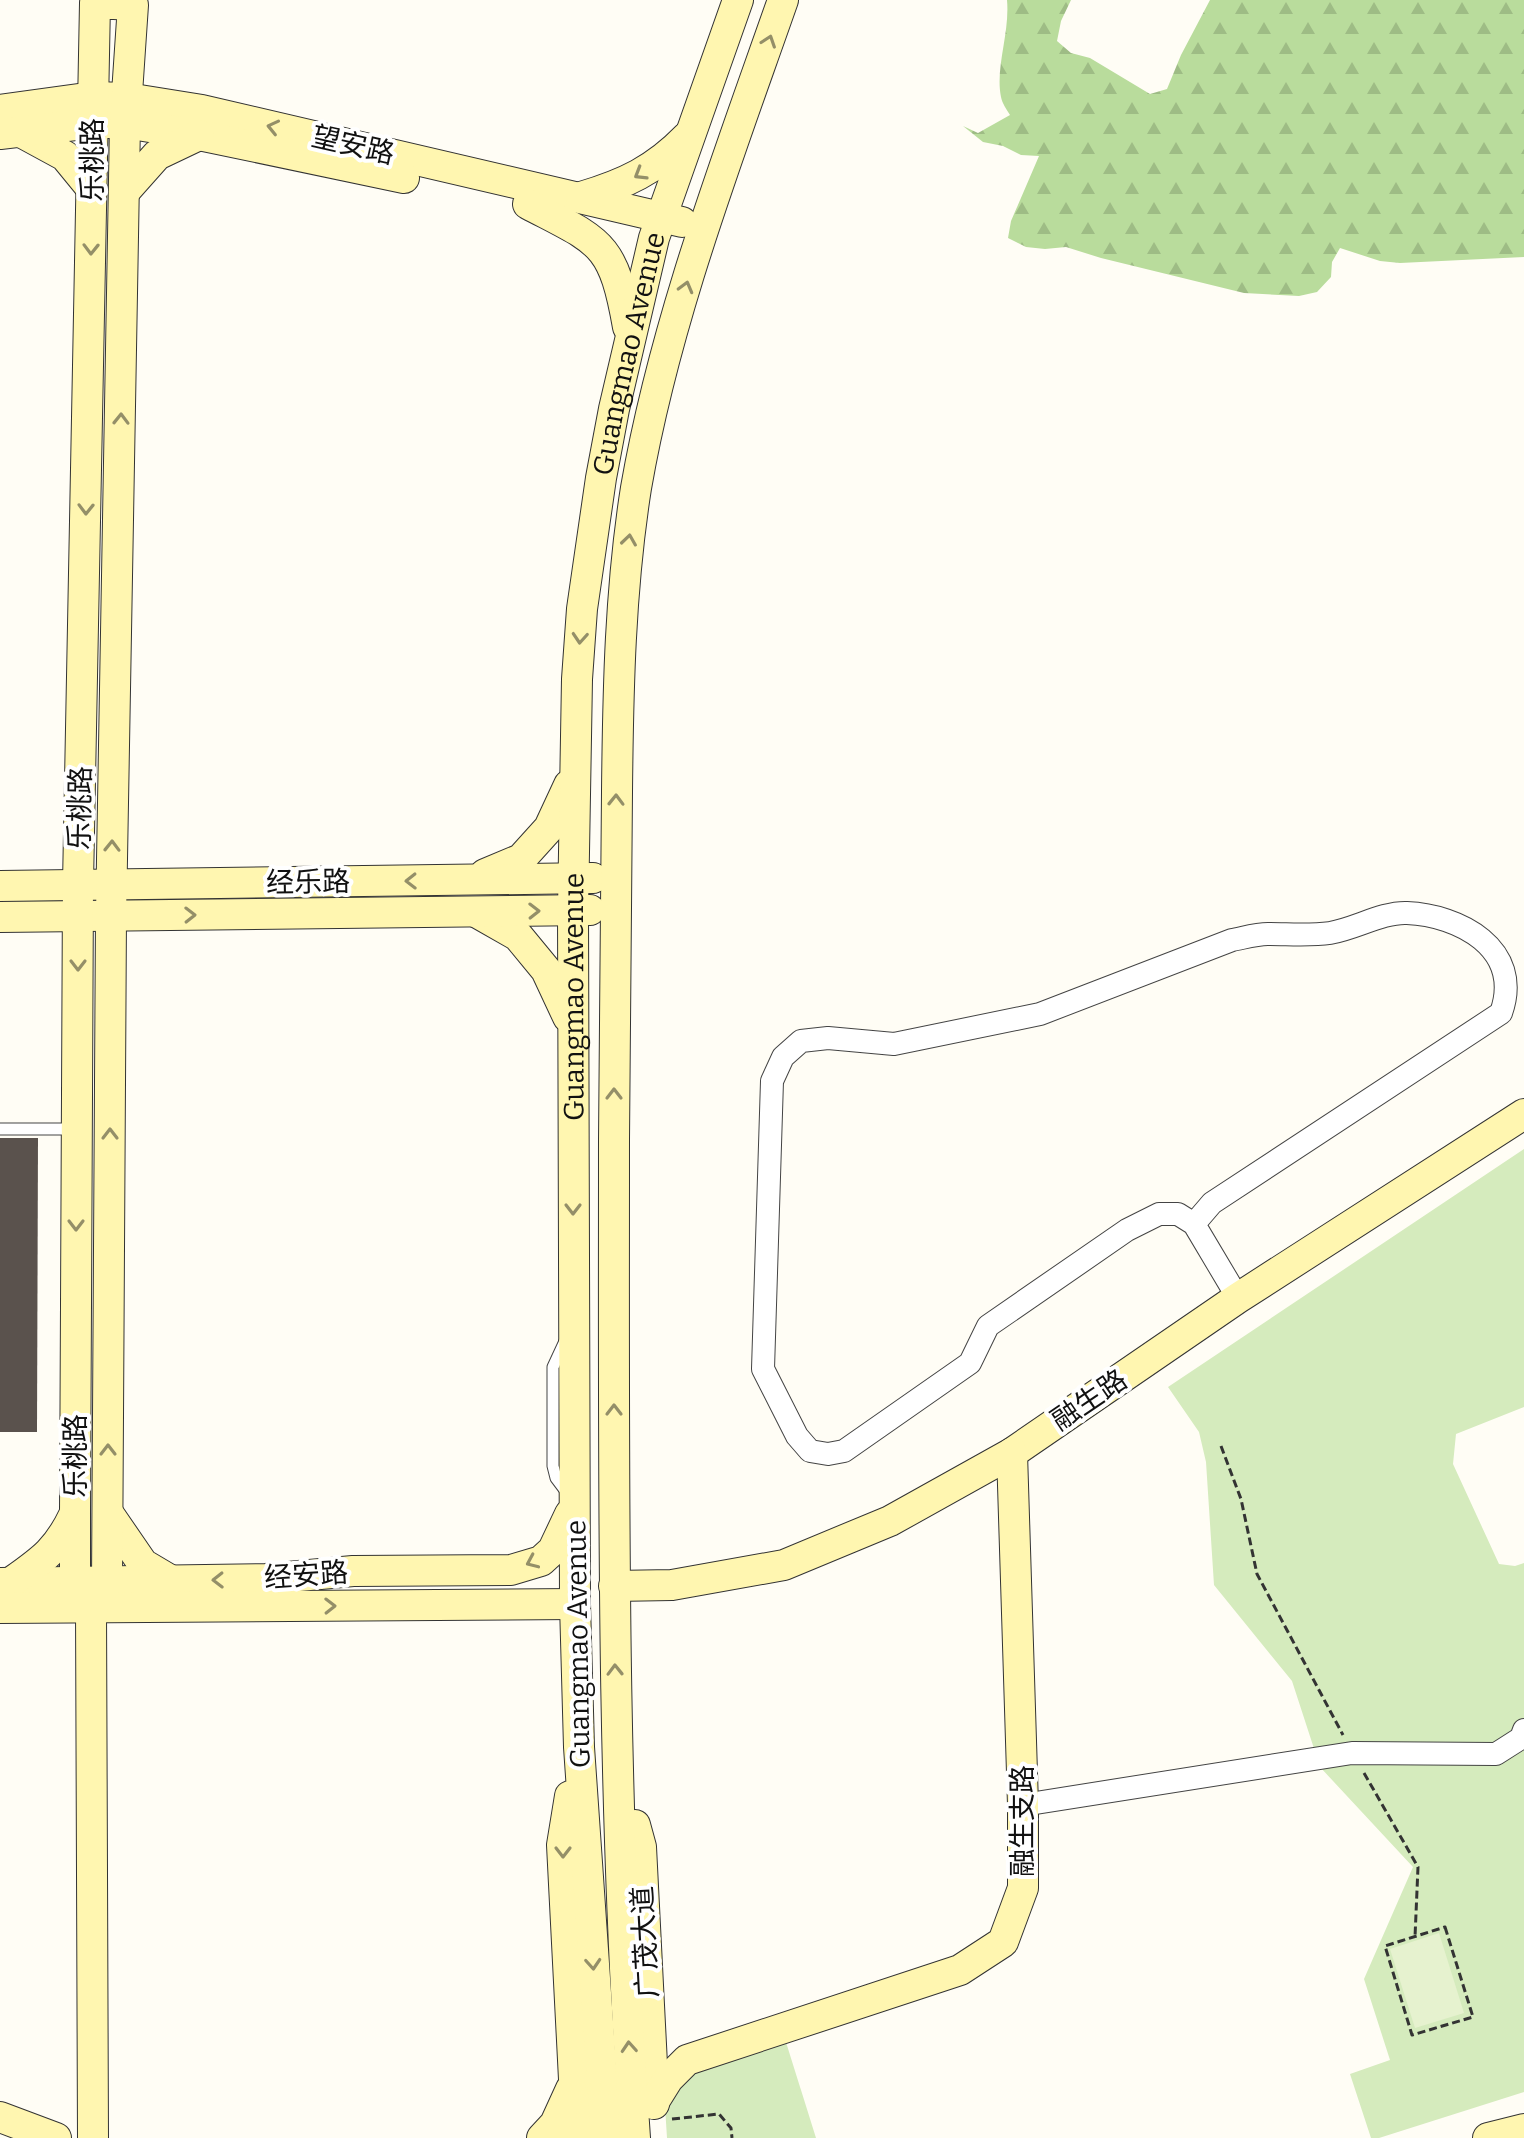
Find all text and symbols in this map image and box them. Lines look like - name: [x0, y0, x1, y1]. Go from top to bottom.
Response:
- one-way arrow: [759, 34, 775, 48]
- street label: 乐桃路: [76, 118, 109, 202]
- one-way arrow: [266, 119, 280, 136]
- street label: 望安路: [308, 119, 398, 171]
- one-way arrow: [634, 165, 649, 180]
- street label: Guangmao Avenue: [585, 229, 671, 478]
- one-way arrow: [83, 243, 100, 256]
- one-way arrow: [677, 281, 693, 295]
- one-way arrow: [112, 412, 130, 425]
- one-way arrow: [77, 503, 95, 516]
- one-way arrow: [620, 533, 637, 547]
- one-way arrow: [572, 632, 589, 645]
- street label: 乐桃路: [63, 766, 97, 850]
- one-way arrow: [608, 793, 625, 806]
- one-way arrow: [104, 839, 121, 852]
- street label: 经乐路: [266, 865, 350, 899]
- one-way arrow: [404, 872, 417, 890]
- street label: Guangmao Avenue: [556, 873, 590, 1121]
- one-way arrow: [528, 902, 541, 919]
- one-way arrow: [184, 906, 197, 924]
- one-way arrow: [69, 959, 87, 972]
- one-way arrow: [605, 1087, 623, 1100]
- one-way arrow: [101, 1127, 119, 1140]
- one-way arrow: [564, 1203, 582, 1216]
- one-way arrow: [67, 1219, 85, 1232]
- street label: 融生路: [1045, 1363, 1133, 1437]
- one-way arrow: [605, 1403, 623, 1416]
- street label: 乐桃路: [59, 1414, 92, 1498]
- one-way arrow: [99, 1443, 117, 1456]
- street label: Guangmao Avenue: [559, 1520, 597, 1768]
- one-way arrow: [526, 1553, 541, 1569]
- street label: 经安路: [263, 1556, 349, 1594]
- one-way arrow: [211, 1571, 224, 1588]
- one-way arrow: [324, 1597, 337, 1615]
- one-way arrow: [606, 1663, 624, 1676]
- street label: 融生支路: [1006, 1765, 1039, 1877]
- one-way arrow: [554, 1846, 572, 1859]
- street label: 广茂大道: [626, 1885, 664, 1999]
- one-way arrow: [584, 1958, 601, 1971]
- one-way arrow: [621, 2040, 638, 2053]

